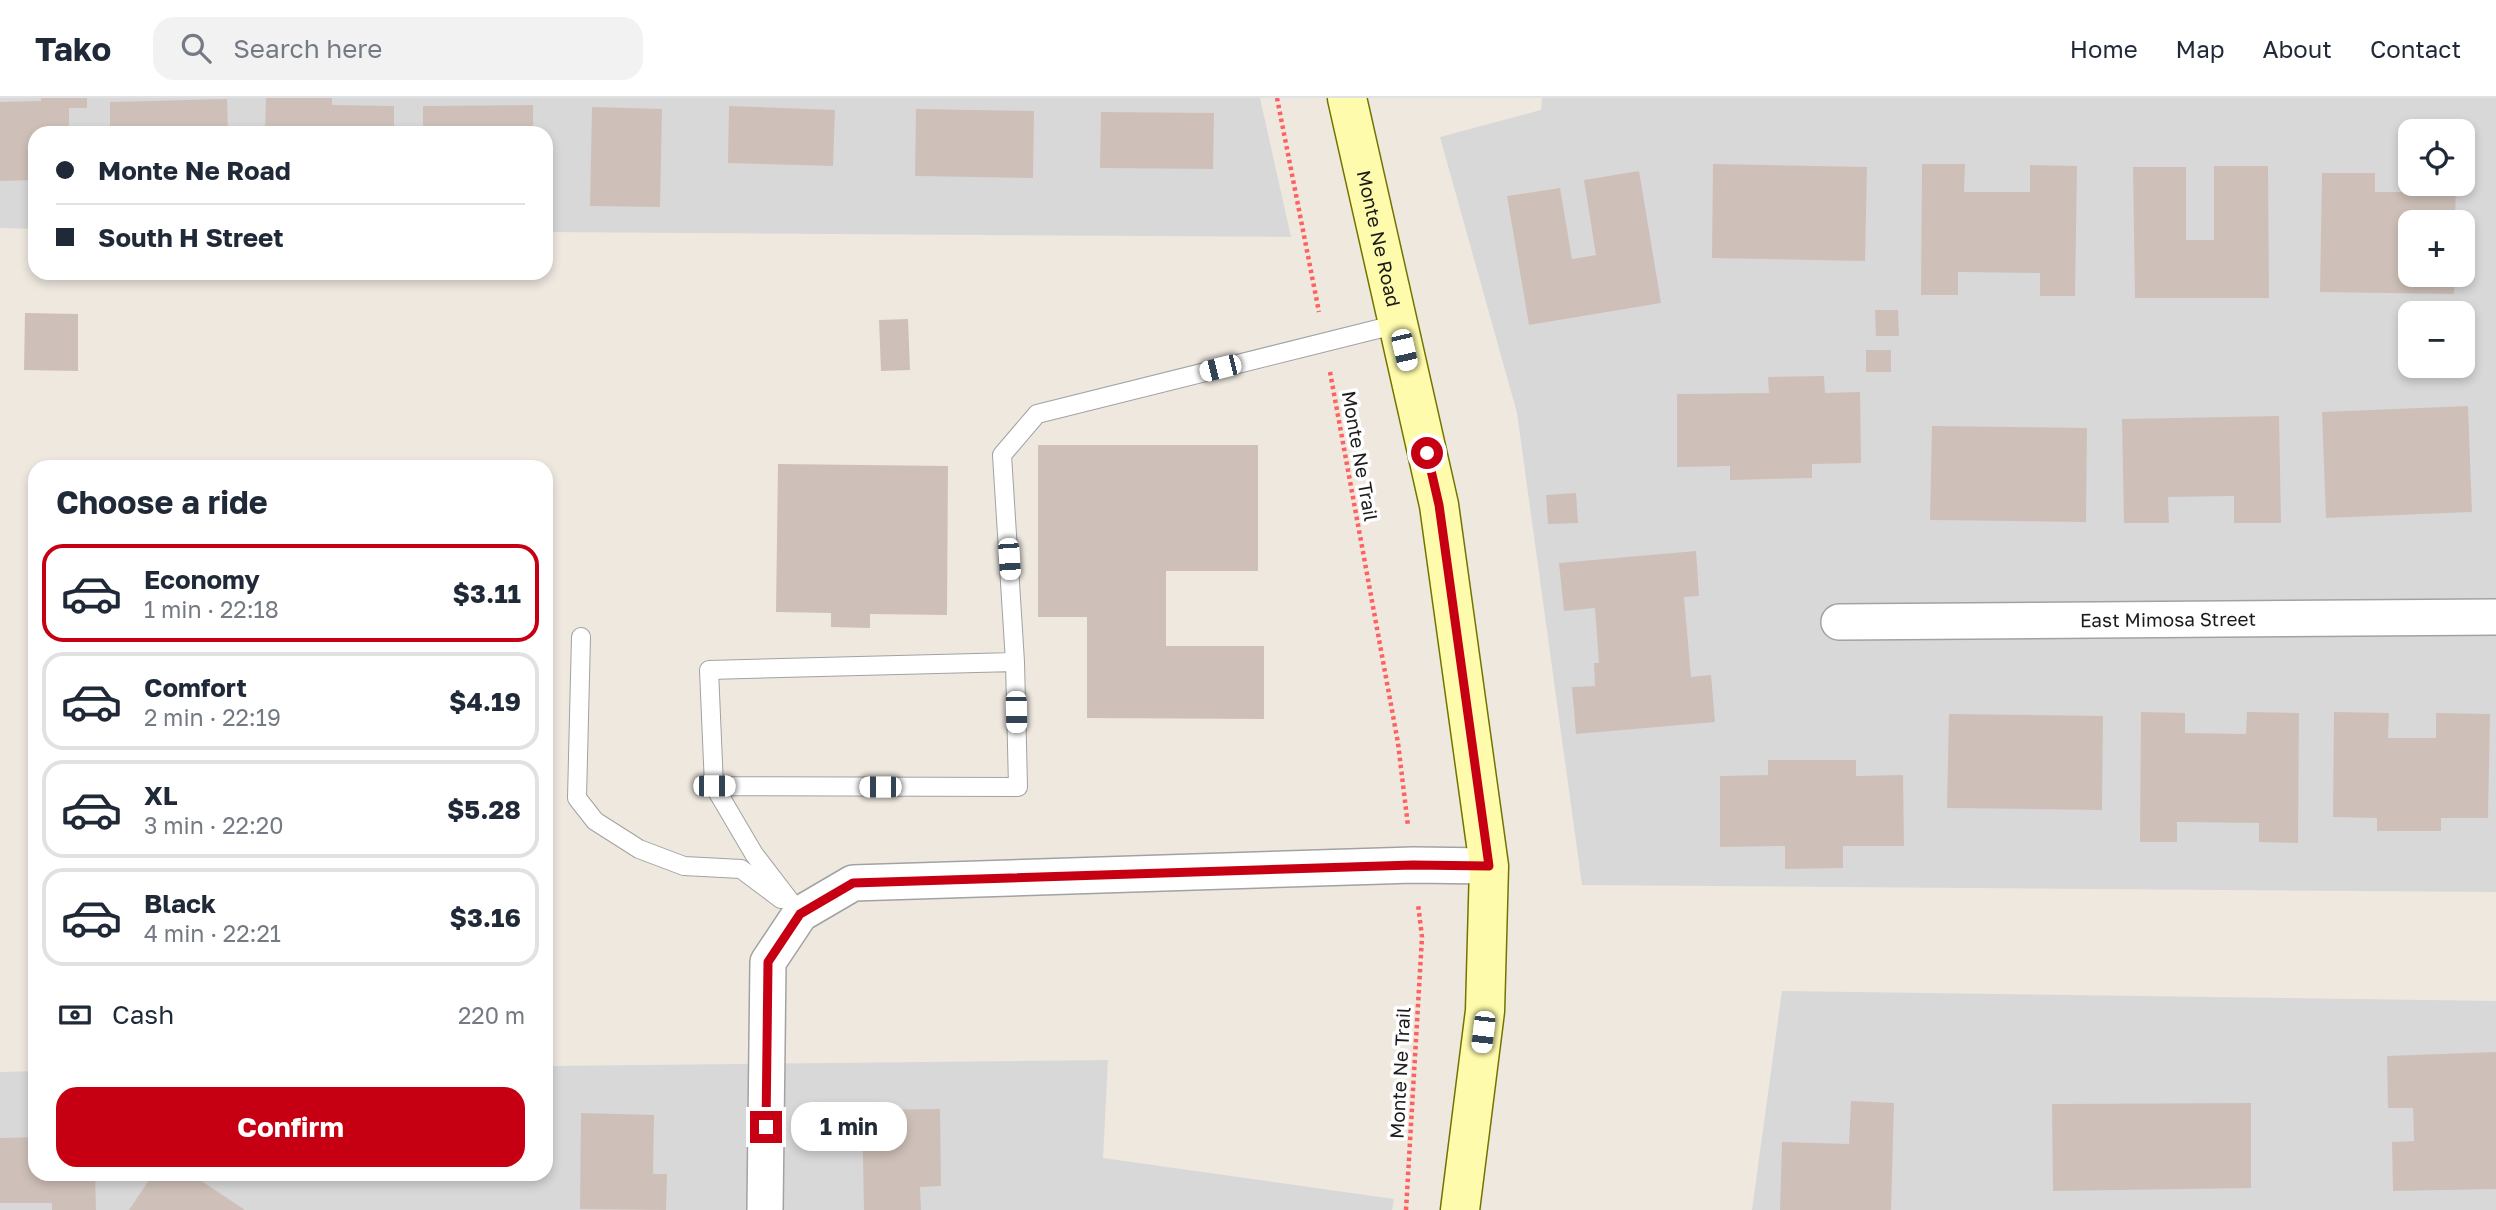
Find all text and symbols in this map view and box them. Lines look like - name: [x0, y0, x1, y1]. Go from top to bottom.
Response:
- search box: [153, 17, 643, 80]
- text: Tako: [35, 29, 111, 68]
- icon: search: [177, 29, 215, 67]
- text: Search here: [233, 33, 382, 64]
- text: Home: [2070, 34, 2138, 63]
- text: Map: [2176, 34, 2225, 63]
- text: About: [2263, 34, 2332, 63]
- text: Contact: [2370, 34, 2461, 63]
- map controls: [2398, 119, 2475, 378]
- button: locate: [2398, 119, 2475, 196]
- text: Monte Ne Road: [98, 155, 291, 186]
- street label: Monte Ne Road: [1353, 168, 1406, 309]
- button: +: [2398, 210, 2475, 287]
- text: South H Street: [98, 222, 284, 253]
- button: −: [2398, 301, 2475, 378]
- car: [1390, 327, 1419, 373]
- car: [1198, 353, 1243, 383]
- street label: Monte Ne Trail: [1338, 389, 1383, 523]
- route start: [1411, 437, 1443, 469]
- text: Choose a ride: [56, 483, 268, 521]
- car: [998, 537, 1021, 581]
- icon: car: [60, 562, 123, 625]
- text: Economy: [144, 564, 260, 595]
- text: $3.11: [453, 578, 521, 609]
- text: 1 min · 22:18: [144, 595, 279, 623]
- street label: East Mimosa Street: [2080, 607, 2256, 631]
- icon: car: [60, 670, 123, 733]
- text: Comfort: [144, 672, 247, 703]
- text: $4.19: [449, 686, 521, 717]
- car: [1006, 691, 1027, 733]
- text: 2 min · 22:19: [144, 703, 281, 731]
- car: [694, 776, 736, 797]
- car: [860, 777, 902, 798]
- icon: car: [60, 778, 123, 841]
- text: XL: [144, 780, 178, 811]
- text: $5.28: [447, 794, 521, 825]
- text: 3 min · 22:20: [144, 811, 283, 839]
- icon: car: [60, 886, 123, 949]
- text: Black: [144, 888, 216, 919]
- text: $3.16: [449, 902, 521, 933]
- text: 4 min · 22:21: [144, 919, 281, 947]
- icon: cash: [56, 996, 94, 1034]
- text: Cash: [112, 999, 174, 1030]
- text: 220 m: [458, 1001, 525, 1029]
- street label: Monte Ne Trail: [1385, 1006, 1414, 1139]
- car: [1471, 1010, 1496, 1054]
- button: Confirm: [56, 1087, 525, 1167]
- callout: 1 min: [790, 1102, 906, 1152]
- route end: [750, 1111, 782, 1143]
- text: 1 min: [820, 1112, 878, 1140]

